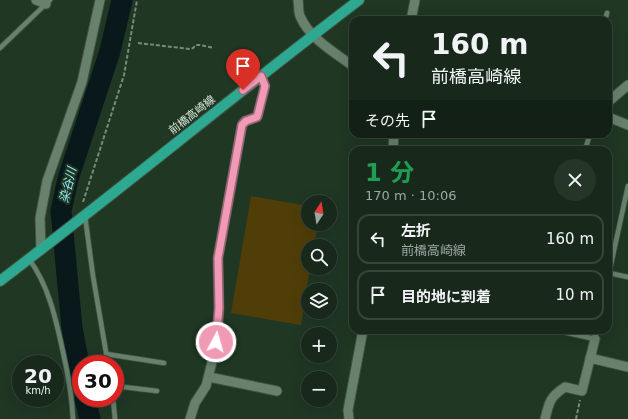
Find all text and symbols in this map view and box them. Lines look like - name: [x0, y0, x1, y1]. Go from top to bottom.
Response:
- text: 160 m: [431, 28, 528, 61]
- icon: left: [365, 32, 417, 84]
- pin: [226, 49, 260, 90]
- icon: arrive: [232, 55, 254, 77]
- text: 前橋高崎線: [431, 66, 521, 87]
- street label: 前橋高崎線: [166, 93, 218, 137]
- icon: arrive: [418, 108, 440, 130]
- text: その先: [365, 112, 410, 130]
- text: 1 分: [365, 159, 414, 187]
- button: close: [554, 159, 596, 201]
- water label: 染谷川: [57, 164, 80, 204]
- text: 170 m · 10:06: [365, 188, 456, 203]
- north arrow: [301, 195, 337, 231]
- map controls: [301, 195, 337, 407]
- text: 左折: [401, 222, 431, 240]
- icon: left: [367, 228, 389, 250]
- text: 160 m: [546, 230, 594, 248]
- button: search: [301, 239, 337, 275]
- text: 前橋高崎線: [401, 243, 466, 258]
- button: layers: [301, 283, 337, 319]
- icon: arrive: [367, 284, 389, 306]
- text: 10 m: [556, 286, 594, 304]
- text: 目的地に到着: [401, 288, 491, 306]
- position arrow: [195, 321, 237, 363]
- button: +: [301, 327, 337, 363]
- speed limit sign: 30: [72, 355, 124, 407]
- text: 20: [24, 364, 52, 388]
- button: −: [301, 371, 337, 407]
- text: km/h: [25, 385, 51, 396]

